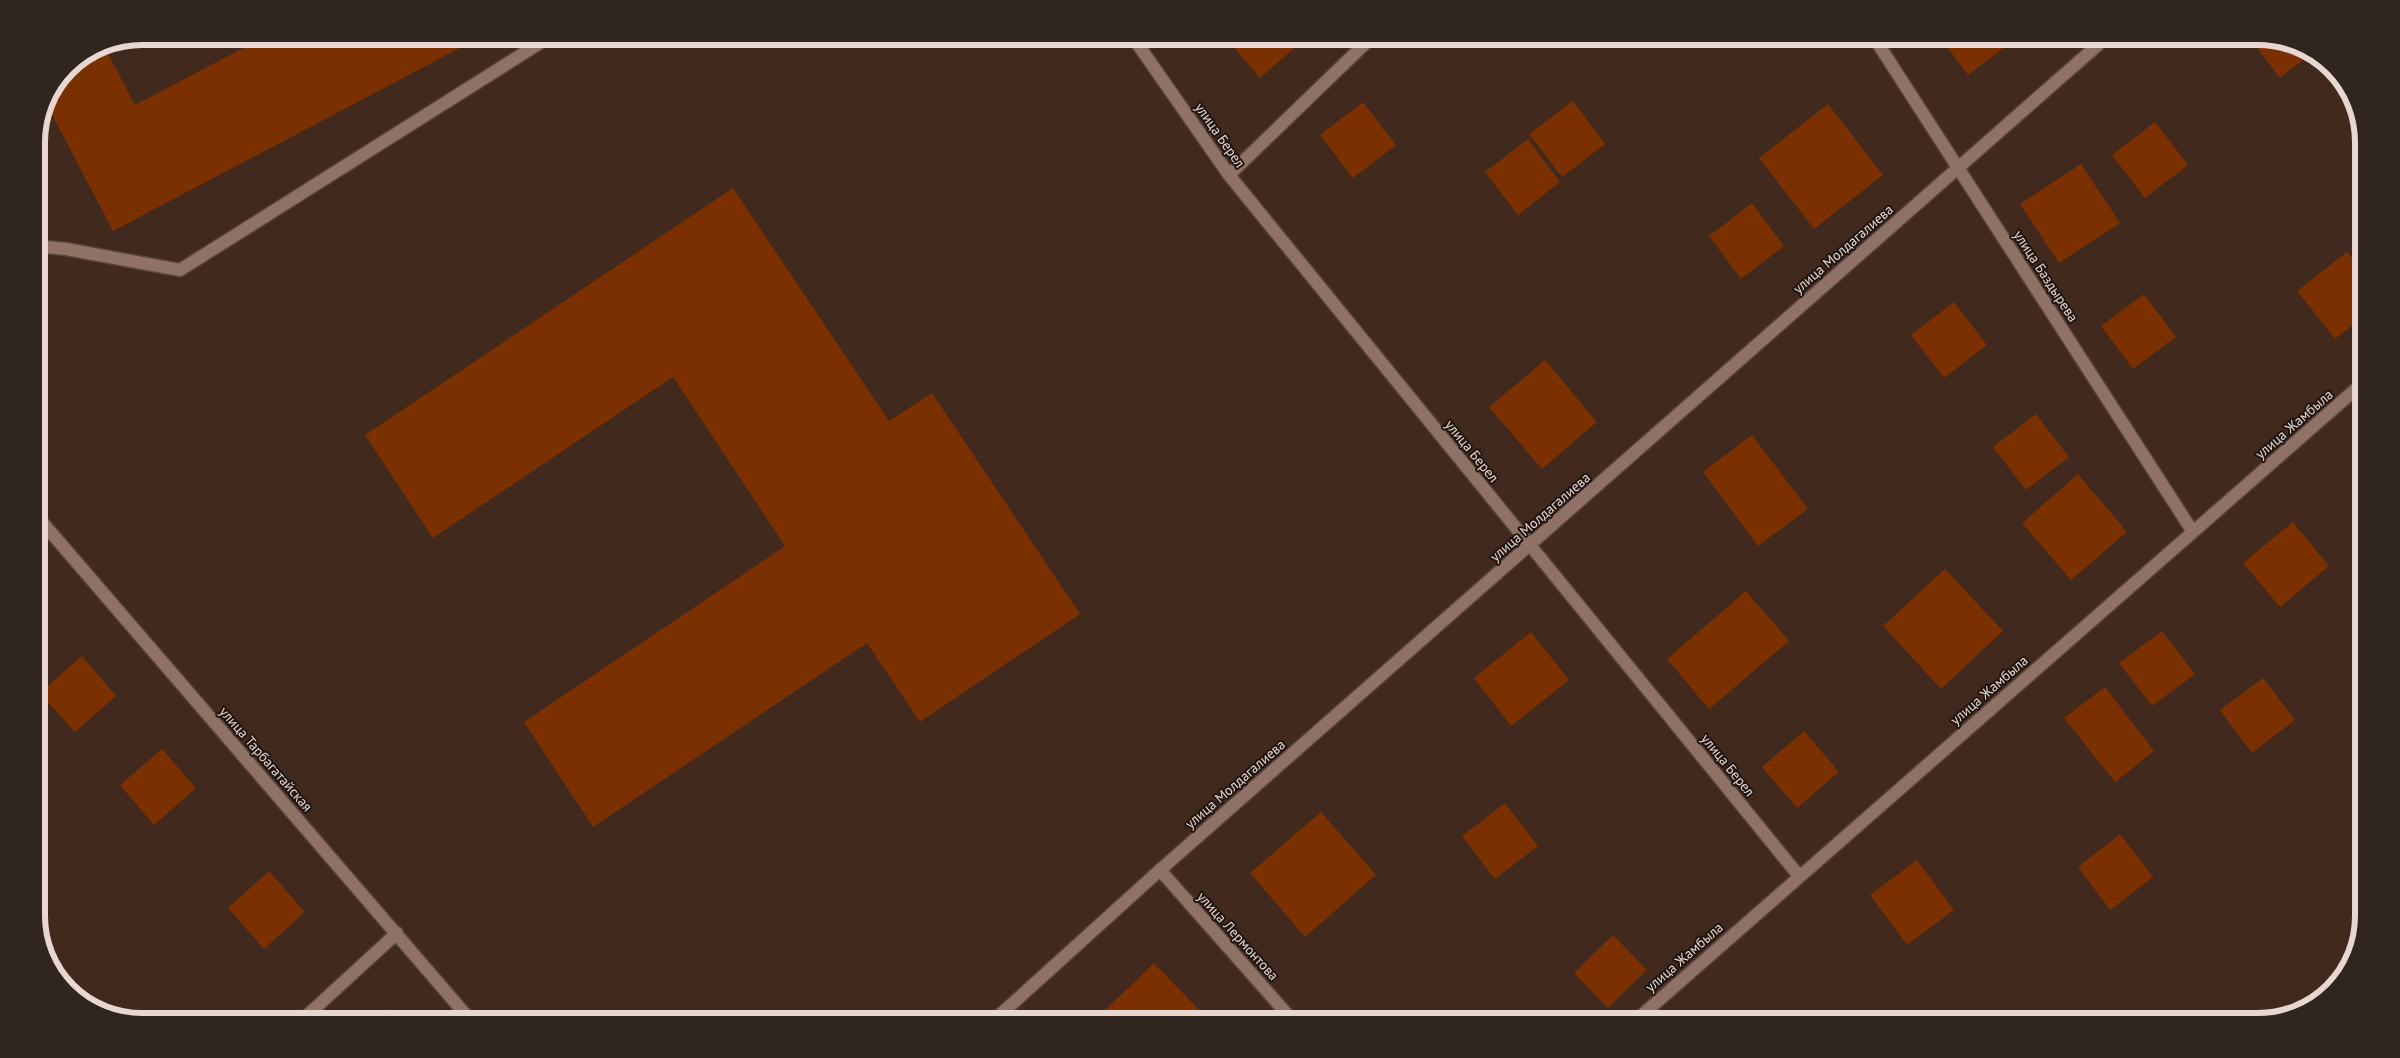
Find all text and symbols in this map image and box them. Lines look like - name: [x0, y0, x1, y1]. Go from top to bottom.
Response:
- street label: улица Берел: [1191, 99, 1249, 171]
- street label: улица Молдагалиева: [1789, 200, 1897, 298]
- street label: улица Баздырева: [2010, 227, 2082, 325]
- street label: улица Жамбыла: [2251, 385, 2337, 463]
- street label: улица Берел: [1441, 416, 1503, 486]
- street label: улица Молдагалиева: [1486, 468, 1594, 566]
- street label: улица Жамбыла: [1946, 651, 2032, 729]
- street label: улица Тарбагатайская: [216, 703, 316, 815]
- street label: улица Берел: [1697, 730, 1759, 800]
- street label: улица Молдагалиева: [1181, 735, 1289, 833]
- street label: улица Лермонтова: [1193, 888, 1283, 984]
- street label: улица Жамбыла: [1641, 918, 1727, 996]

